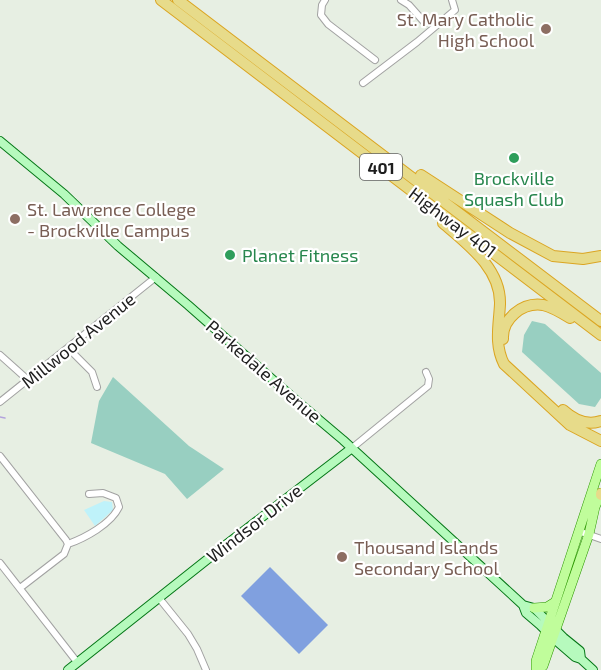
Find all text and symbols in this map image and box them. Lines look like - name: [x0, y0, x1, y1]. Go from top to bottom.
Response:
- place label: St. Mary Catholic High School: [397, 8, 535, 51]
- marker: St. Mary Catholic High School: [539, 22, 553, 36]
- marker: Brockville Squash Club: [507, 151, 521, 165]
- road number: 401: [360, 154, 402, 180]
- place label: Brockville Squash Club: [464, 167, 564, 210]
- street label: Highway 401: [405, 182, 501, 262]
- place label: St. Lawrence College - Brockville Campus: [27, 198, 196, 241]
- marker: St. Lawrence College - Brockville Campus: [8, 212, 22, 226]
- place label: Planet Fitness: [242, 244, 358, 266]
- marker: Planet Fitness: [223, 248, 237, 262]
- street label: Millwood Avenue: [17, 287, 139, 393]
- street label: Parkedale Avenue: [202, 315, 326, 427]
- street label: Windsor Drive: [202, 479, 306, 567]
- place label: Thousand Islands Secondary School: [354, 536, 499, 579]
- marker: Thousand Islands Secondary School: [335, 550, 349, 564]

